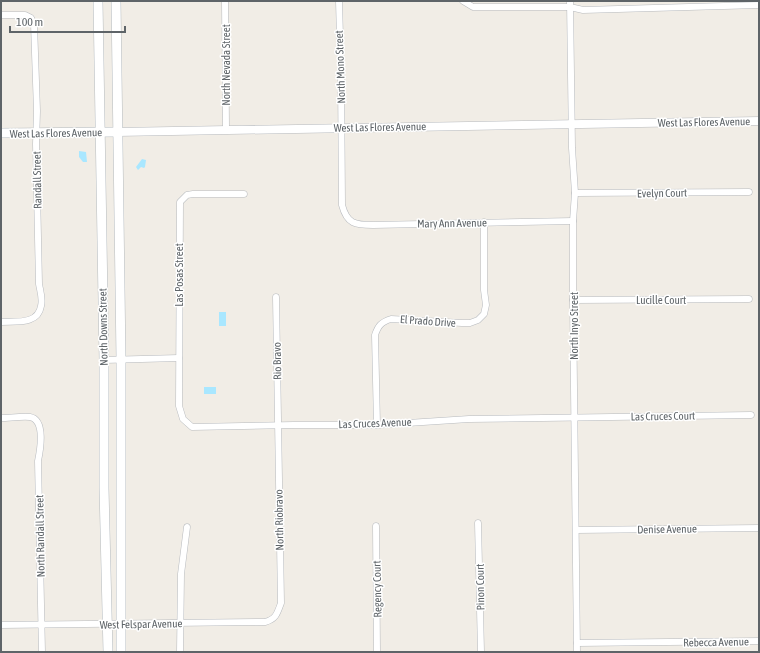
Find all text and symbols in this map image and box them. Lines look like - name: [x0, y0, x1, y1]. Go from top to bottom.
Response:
- scale bar: [10, 8, 125, 34]
- text: 100 m: [16, 15, 43, 29]
- street label: North Nevada Street: [220, 24, 232, 106]
- street label: North Mono Street: [333, 30, 347, 104]
- street label: West Las Flores Avenue: [658, 115, 750, 129]
- street label: West Las Flores Avenue: [334, 120, 426, 134]
- street label: West Las Flores Avenue: [10, 126, 102, 140]
- street label: Randall Street: [30, 151, 44, 209]
- street label: Evelyn Court: [637, 187, 687, 199]
- street label: Mary Ann Avenue: [417, 216, 487, 230]
- street label: Las Posas Street: [173, 243, 185, 307]
- street label: North Downs Street: [96, 288, 110, 366]
- street label: North Inyo Street: [568, 292, 580, 360]
- street label: Lucille Court: [636, 294, 686, 306]
- street label: El Prado Drive: [400, 313, 456, 329]
- street label: Rio Bravo: [271, 342, 283, 380]
- street label: Las Cruces Court: [631, 409, 695, 423]
- street label: Las Cruces Avenue: [338, 416, 412, 430]
- street label: North Riobravo: [272, 489, 286, 551]
- street label: North Randall Street: [33, 495, 47, 577]
- street label: Denise Avenue: [637, 522, 697, 536]
- street label: Regency Court: [371, 560, 383, 618]
- street label: Pinon Court: [474, 564, 486, 610]
- street label: West Felspar Avenue: [100, 617, 182, 631]
- street label: Rebecca Avenue: [683, 635, 749, 649]

